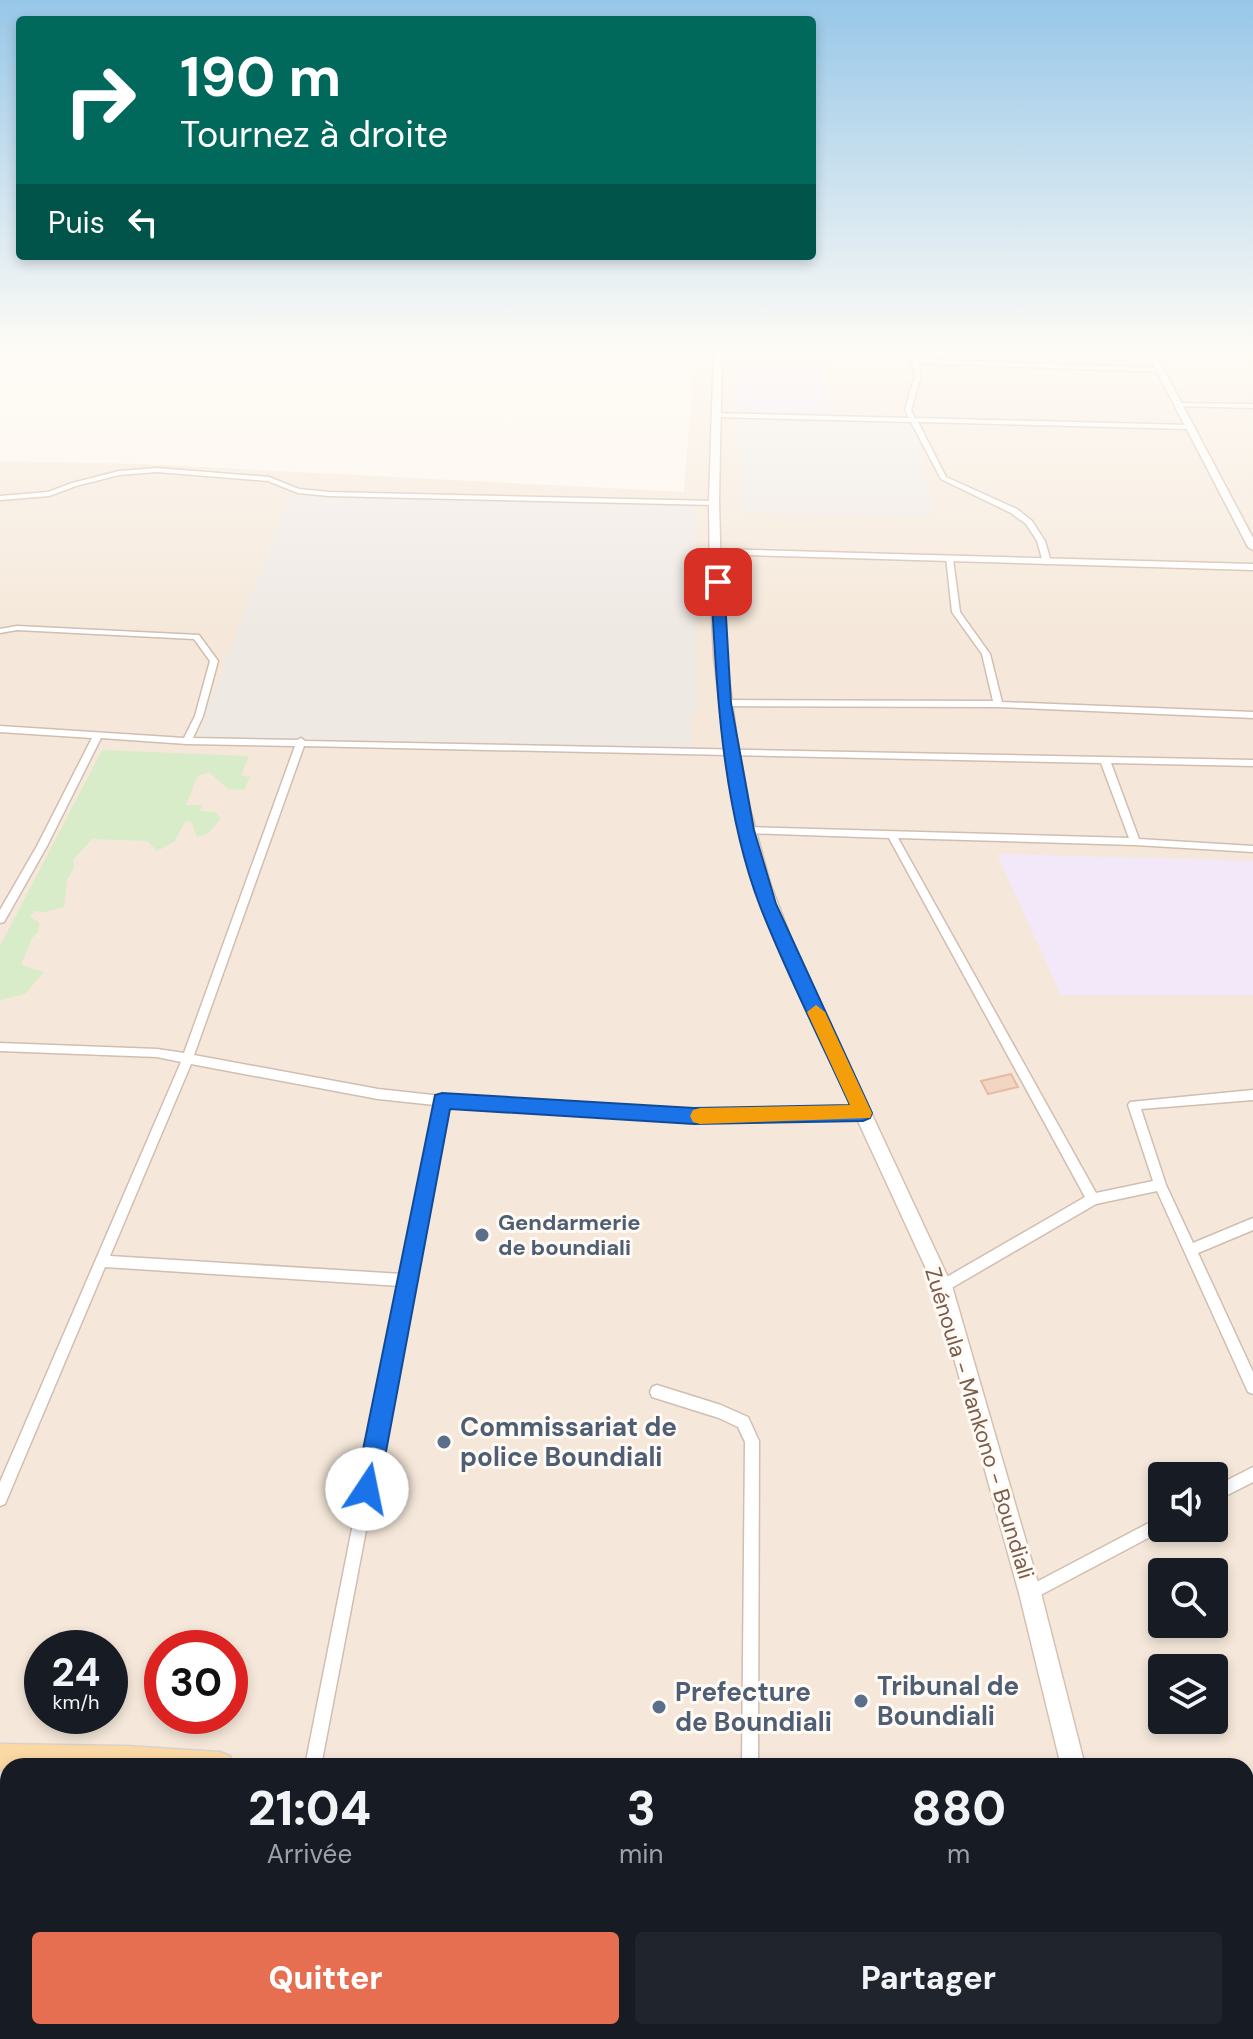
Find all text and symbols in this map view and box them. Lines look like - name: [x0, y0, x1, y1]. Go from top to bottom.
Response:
- text: 190 m: [180, 40, 341, 113]
- icon: right: [48, 48, 152, 152]
- text: Tournez à droite: [180, 111, 448, 158]
- icon: left: [121, 200, 165, 244]
- text: Puis: [48, 203, 105, 242]
- pin: [684, 548, 752, 616]
- icon: arrive: [696, 560, 740, 604]
- place label: Gendarmerie de boundiali: [498, 1208, 640, 1262]
- marker: Gendarmerie de boundiali: [473, 1226, 491, 1244]
- street label: Zuénoula - Mankono - Boundiali: [918, 1264, 1041, 1582]
- place label: Commissariat de police Boundiali: [460, 1410, 677, 1474]
- marker: Commissariat de police Boundiali: [435, 1433, 453, 1451]
- position arrow: [325, 1447, 409, 1531]
- map controls: [1148, 1462, 1228, 1734]
- button: sound: [1148, 1462, 1228, 1542]
- button: search: [1148, 1558, 1228, 1638]
- speed limit sign: 30: [144, 1630, 248, 1734]
- text: 24: [52, 1646, 100, 1698]
- button: layers: [1148, 1654, 1228, 1734]
- place label: Tribunal de Boundiali: [877, 1669, 1019, 1733]
- place label: Prefecture de Boundiali: [675, 1675, 832, 1739]
- text: km/h: [52, 1689, 100, 1715]
- marker: Tribunal de Boundiali: [852, 1692, 870, 1710]
- marker: Prefecture de Boundiali: [650, 1698, 668, 1716]
- text: 21:04: [248, 1777, 371, 1840]
- text: 3: [627, 1777, 656, 1840]
- text: 880: [911, 1777, 1006, 1840]
- text: Arrivée: [267, 1837, 352, 1871]
- text: min: [619, 1837, 663, 1871]
- text: m: [947, 1837, 970, 1871]
- button: Quitter: [32, 1932, 619, 2024]
- button: Partager: [635, 1932, 1222, 2024]

